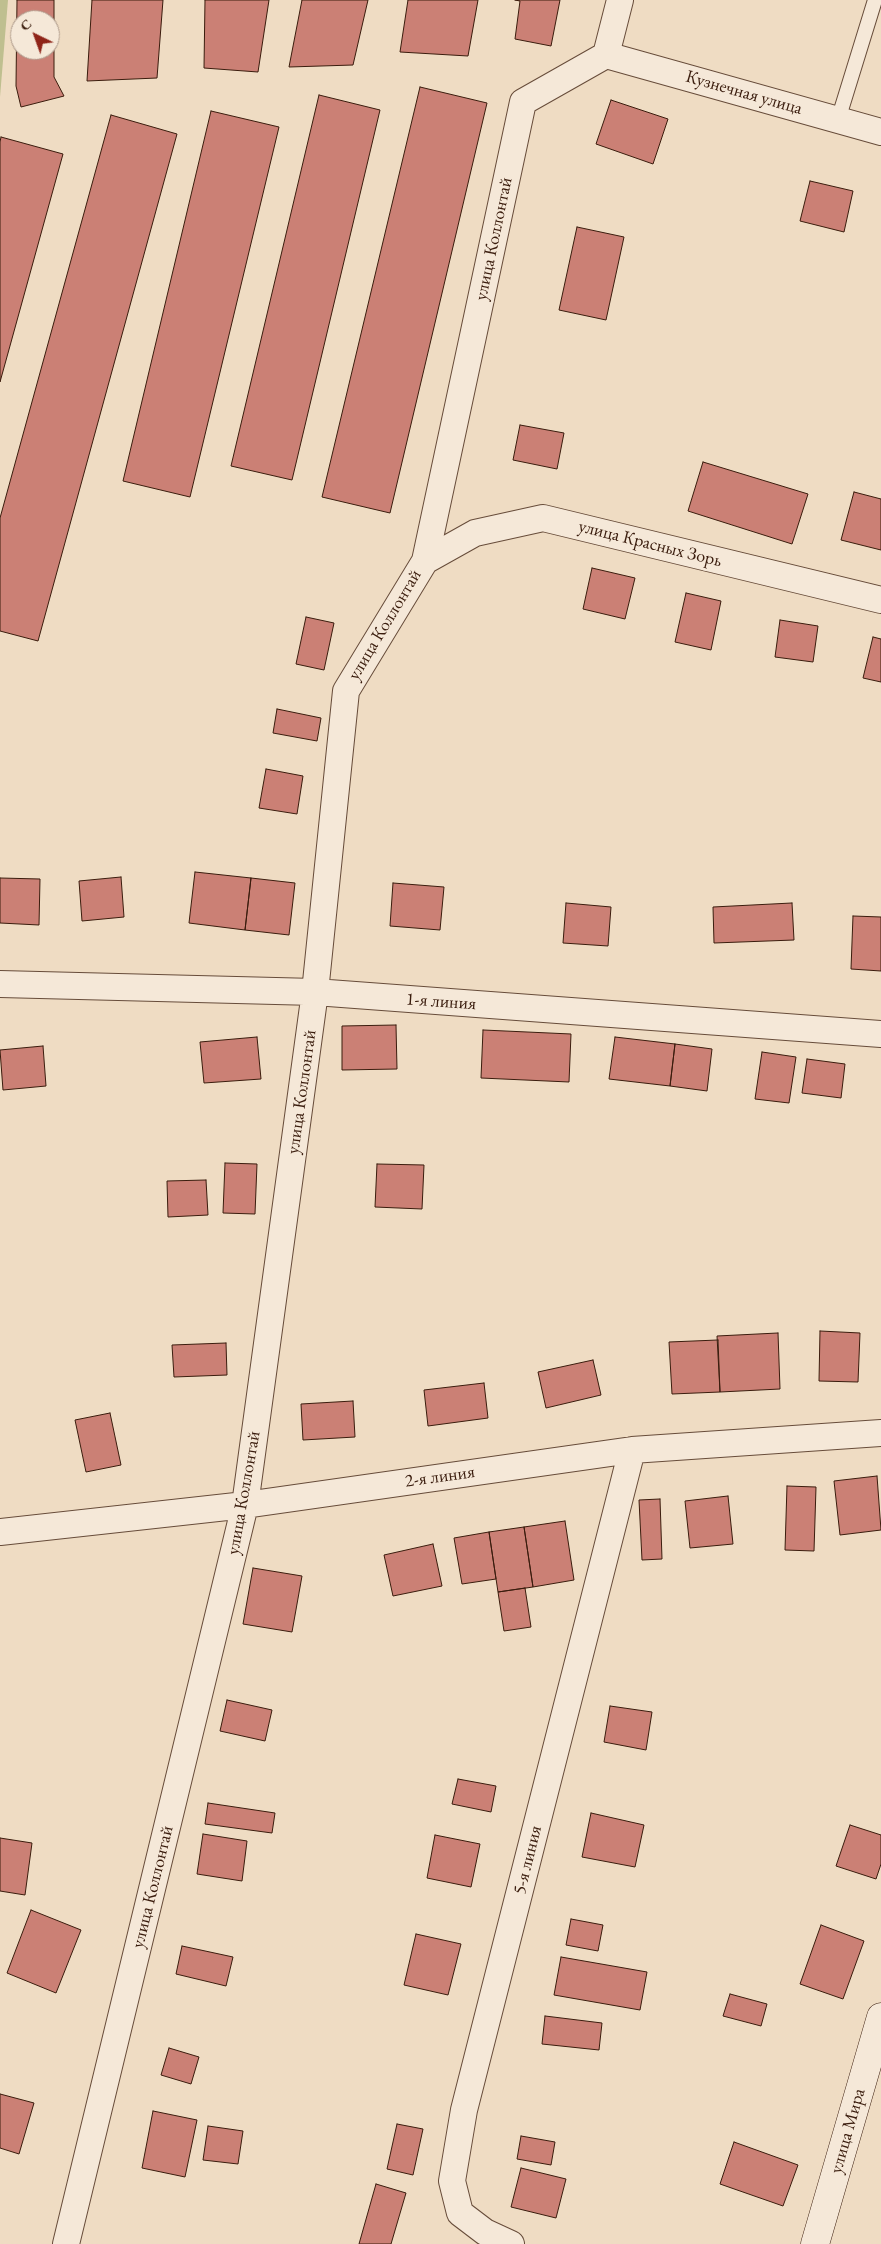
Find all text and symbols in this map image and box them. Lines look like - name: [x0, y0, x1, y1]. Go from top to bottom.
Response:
- north arrow: [10, 10, 60, 60]
- text: С: [16, 15, 35, 35]
- street label: Кузнечная улица: [683, 66, 805, 120]
- street label: улица Коллонтай: [470, 175, 518, 303]
- street label: улица Красных Зорь: [576, 516, 724, 572]
- street label: улица Коллонтай: [343, 566, 427, 684]
- street label: 1-я линия: [405, 989, 477, 1015]
- street label: улица Коллонтай: [283, 1028, 321, 1156]
- street label: улица Коллонтай: [222, 1429, 266, 1557]
- street label: 2-я линия: [404, 1461, 476, 1493]
- street label: 5-я линия: [509, 1823, 547, 1897]
- street label: улица Коллонтай: [127, 1824, 179, 1950]
- street label: улица Мира: [826, 2086, 870, 2176]

